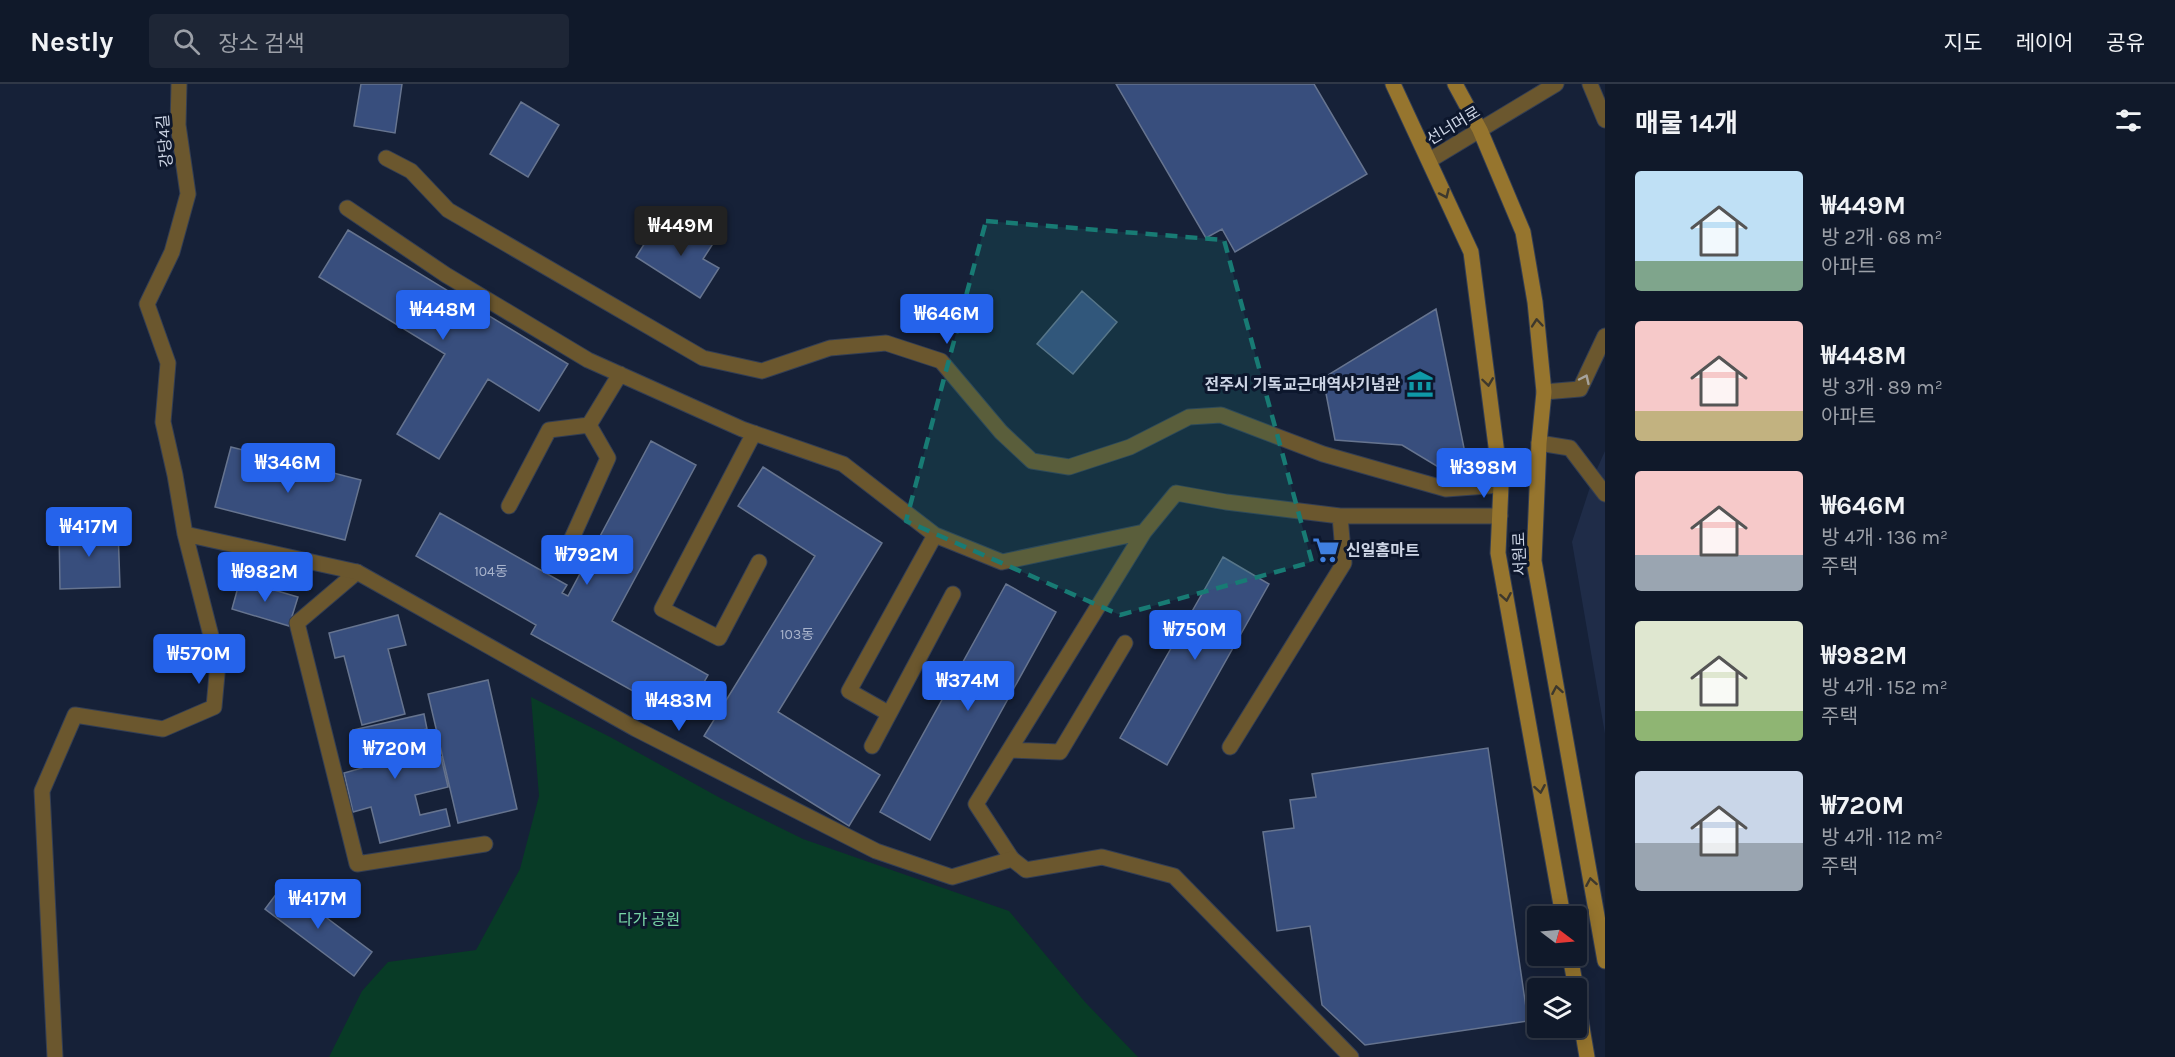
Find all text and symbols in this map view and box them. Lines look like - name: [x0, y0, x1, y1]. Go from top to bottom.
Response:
- search box: [149, 14, 569, 68]
- text: Nestly: [30, 25, 113, 58]
- icon: search: [170, 25, 203, 58]
- text: 장소 검색: [218, 31, 305, 57]
- text: 지도: [1944, 31, 1982, 55]
- text: 레이어: [2015, 31, 2073, 55]
- text: 공유: [2106, 31, 2145, 55]
- street label: 선너머로: [1423, 102, 1484, 149]
- icon: filters: [2112, 104, 2145, 137]
- text: 매물 14개: [1635, 108, 1738, 139]
- street label: 강당4길: [153, 114, 176, 168]
- one-way arrow: [1437, 188, 1449, 199]
- text: ₩449M: [1821, 190, 1906, 221]
- icon: home: [1683, 195, 1755, 267]
- pin: ₩449M: [639, 206, 723, 257]
- text: ₩449M: [648, 214, 714, 237]
- text: 방 2개 · 68 m²: [1821, 226, 1942, 249]
- text: 아파트: [1821, 255, 1876, 278]
- pin: ₩448M: [401, 290, 485, 341]
- pin: ₩646M: [905, 294, 989, 345]
- text: ₩448M: [410, 298, 476, 321]
- text: ₩646M: [914, 302, 980, 325]
- one-way arrow: [1531, 318, 1544, 327]
- text: ₩448M: [1821, 340, 1907, 371]
- icon: home: [1683, 345, 1755, 417]
- museum icon: 전주시 기독교근대역사기념관: [1405, 369, 1435, 399]
- one-way arrow: [1577, 374, 1589, 385]
- place label: 전주시 기독교근대역사기념관: [1205, 375, 1400, 394]
- text: 방 3개 · 89 m²: [1821, 376, 1943, 399]
- one-way arrow: [1482, 378, 1494, 387]
- text: 아파트: [1821, 405, 1876, 428]
- pin: ₩346M: [246, 443, 330, 494]
- pin: ₩398M: [1442, 448, 1526, 499]
- text: ₩346M: [255, 451, 321, 474]
- text: ₩398M: [1451, 456, 1517, 479]
- text: ₩646M: [1821, 490, 1906, 521]
- icon: home: [1683, 495, 1755, 567]
- pin: ₩417M: [47, 507, 131, 558]
- text: ₩417M: [60, 515, 118, 538]
- text: 방 4개 · 136 m²: [1821, 526, 1948, 549]
- street label: 서원로: [1509, 531, 1530, 576]
- pin: ₩792M: [545, 535, 629, 586]
- supermarket icon: 신일홈마트: [1311, 535, 1341, 565]
- place label: 신일홈마트: [1346, 541, 1420, 560]
- text: ₩792M: [555, 543, 619, 566]
- pin: ₩982M: [223, 552, 307, 603]
- text: 주택: [1821, 555, 1858, 578]
- text: ₩982M: [232, 560, 298, 583]
- house number: 104동: [474, 563, 508, 580]
- one-way arrow: [1499, 591, 1512, 601]
- pin: ₩750M: [1153, 610, 1237, 661]
- text: ₩750M: [1163, 618, 1227, 641]
- house number: 103동: [780, 626, 814, 643]
- pin: ₩570M: [157, 634, 241, 685]
- text: ₩982M: [1821, 640, 1907, 671]
- text: ₩570M: [167, 642, 231, 665]
- icon: home: [1683, 645, 1755, 717]
- pin: ₩374M: [926, 661, 1010, 712]
- text: ₩374M: [936, 669, 1000, 692]
- text: 방 4개 · 152 m²: [1821, 676, 1948, 699]
- pin: ₩483M: [637, 681, 721, 732]
- one-way arrow: [1551, 686, 1564, 696]
- text: ₩483M: [646, 689, 712, 712]
- text: 주택: [1821, 705, 1858, 728]
- pin: ₩720M: [353, 729, 437, 780]
- text: ₩720M: [363, 737, 427, 760]
- one-way arrow: [1534, 784, 1546, 793]
- text: ₩720M: [1821, 790, 1904, 821]
- icon: home: [1683, 795, 1755, 867]
- text: 방 4개 · 112 m²: [1821, 826, 1943, 849]
- text: 주택: [1821, 855, 1858, 878]
- one-way arrow: [1585, 878, 1598, 888]
- pin: ₩417M: [276, 879, 360, 930]
- text: ₩417M: [289, 887, 347, 910]
- north arrow: [1527, 906, 1587, 966]
- map controls: [1527, 906, 1587, 1038]
- park label: 다가 공원: [618, 910, 680, 929]
- button: layers: [1527, 978, 1587, 1038]

